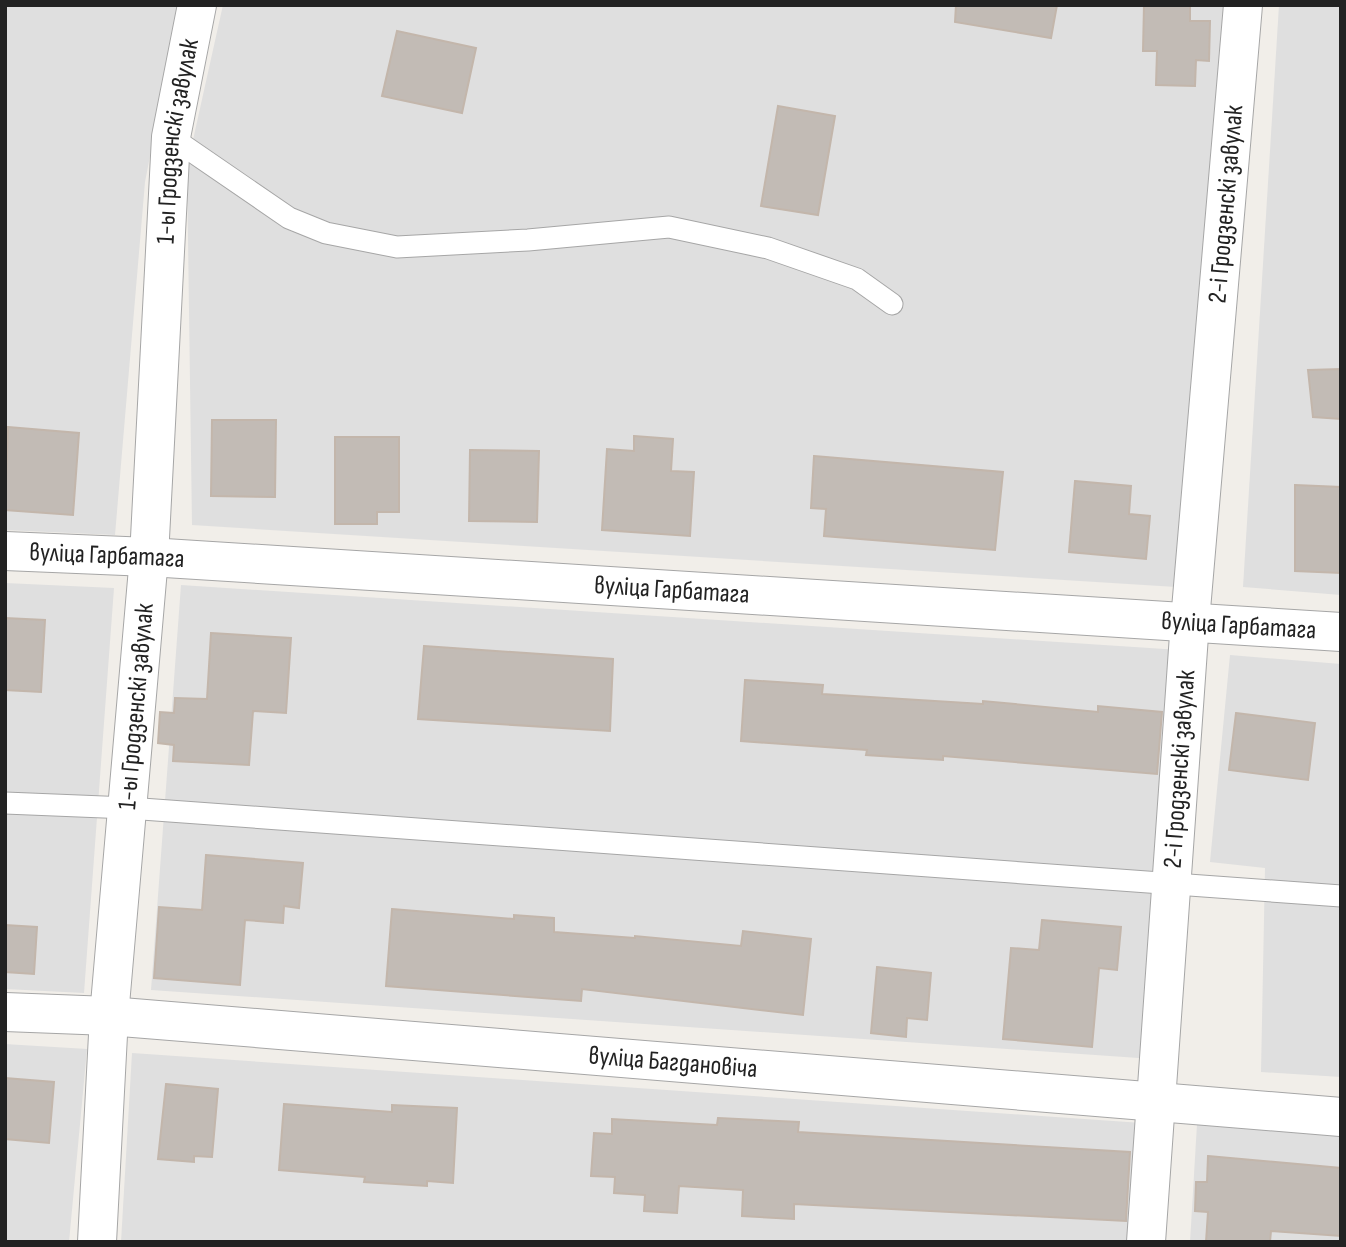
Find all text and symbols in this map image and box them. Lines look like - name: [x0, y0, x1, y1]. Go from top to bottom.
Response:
- street label: 1-ы Гродзенскі завулак: [150, 36, 206, 245]
- street label: 2-і Гродзенскі завулак: [1202, 104, 1250, 304]
- street label: вуліца Гарбатага: [29, 537, 186, 575]
- street label: вуліца Гарбатага: [593, 570, 750, 610]
- street label: 1-ы Гродзенскі завулак: [112, 602, 160, 811]
- street label: вуліца Гарбатага: [1160, 605, 1317, 646]
- street label: 2-і Гродзенскі завулак: [1157, 669, 1202, 869]
- street label: вуліца Багдановіча: [587, 1040, 759, 1085]

